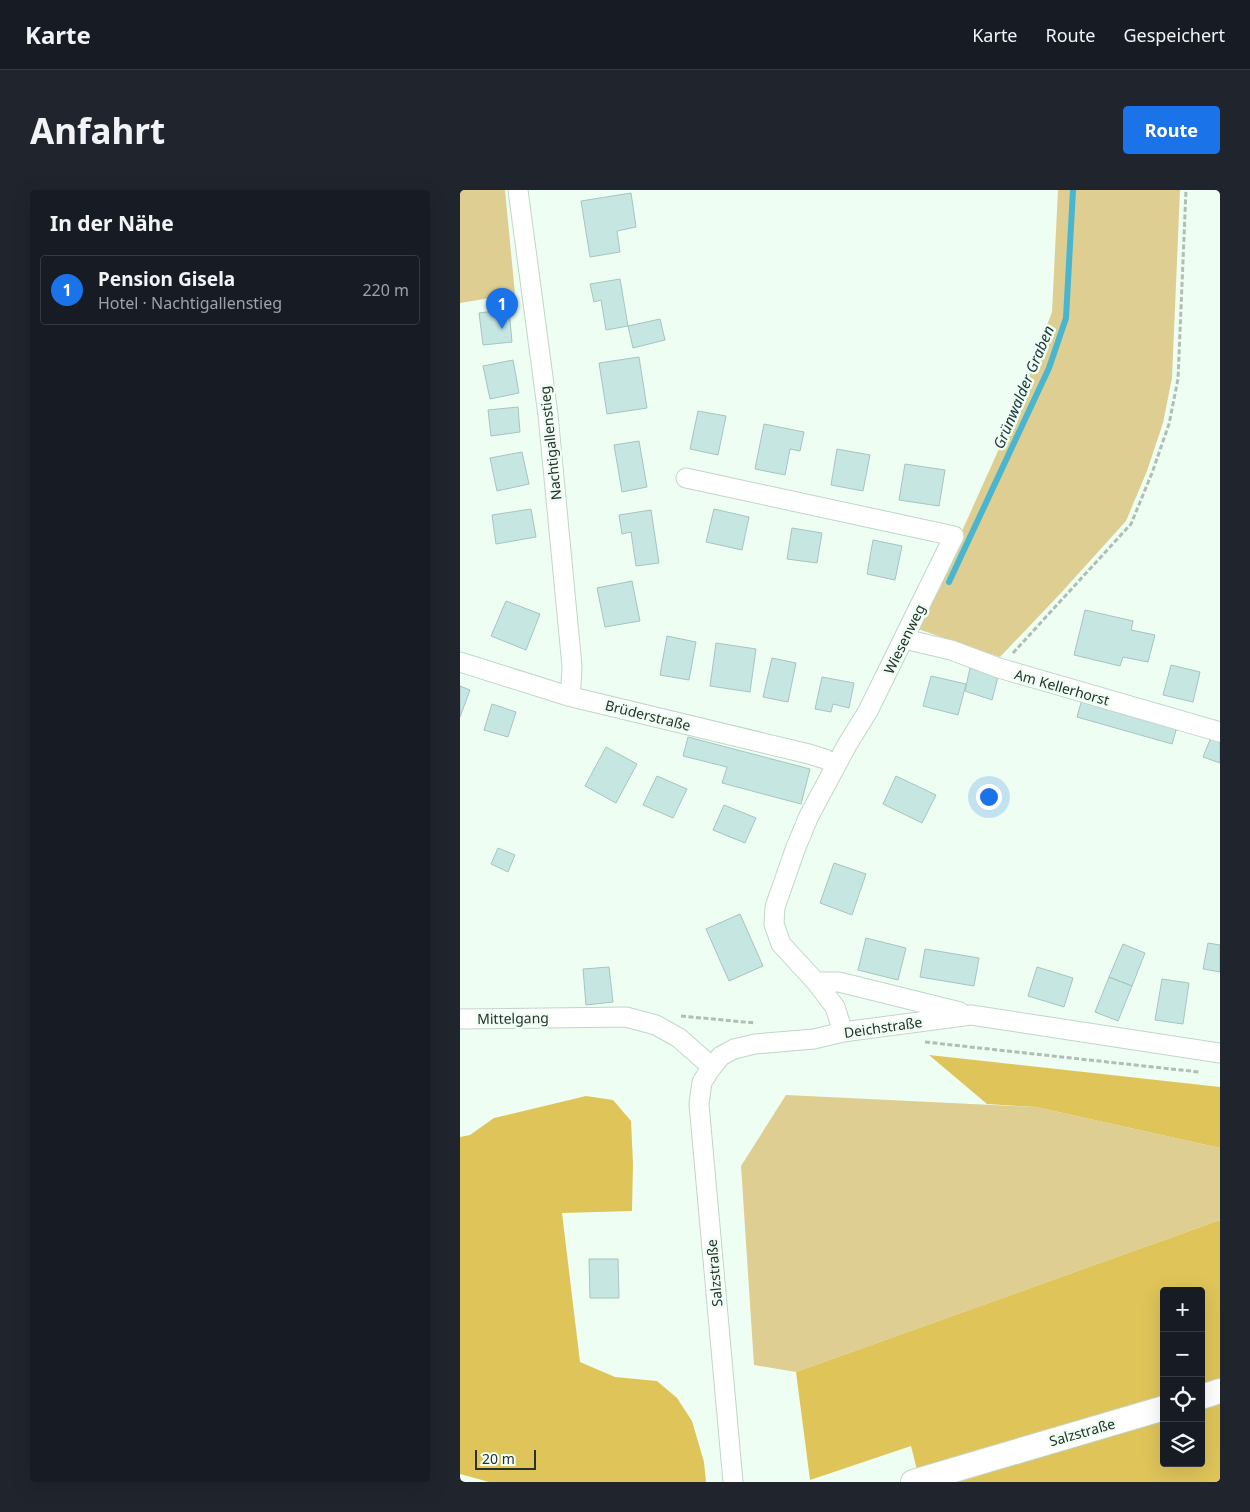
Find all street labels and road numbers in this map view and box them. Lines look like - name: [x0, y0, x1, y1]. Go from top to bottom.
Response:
- street label: Nachtigallenstieg: [535, 385, 565, 501]
- street label: Wiesenweg: [879, 601, 929, 677]
- street label: Am Kellerhorst: [1012, 664, 1112, 710]
- street label: Brüderstraße: [603, 695, 693, 735]
- street label: Mittelgang: [477, 1008, 549, 1028]
- street label: Deichstraße: [843, 1012, 924, 1042]
- street label: Salzstraße: [702, 1238, 726, 1307]
- street label: Salzstraße: [1047, 1414, 1117, 1450]

